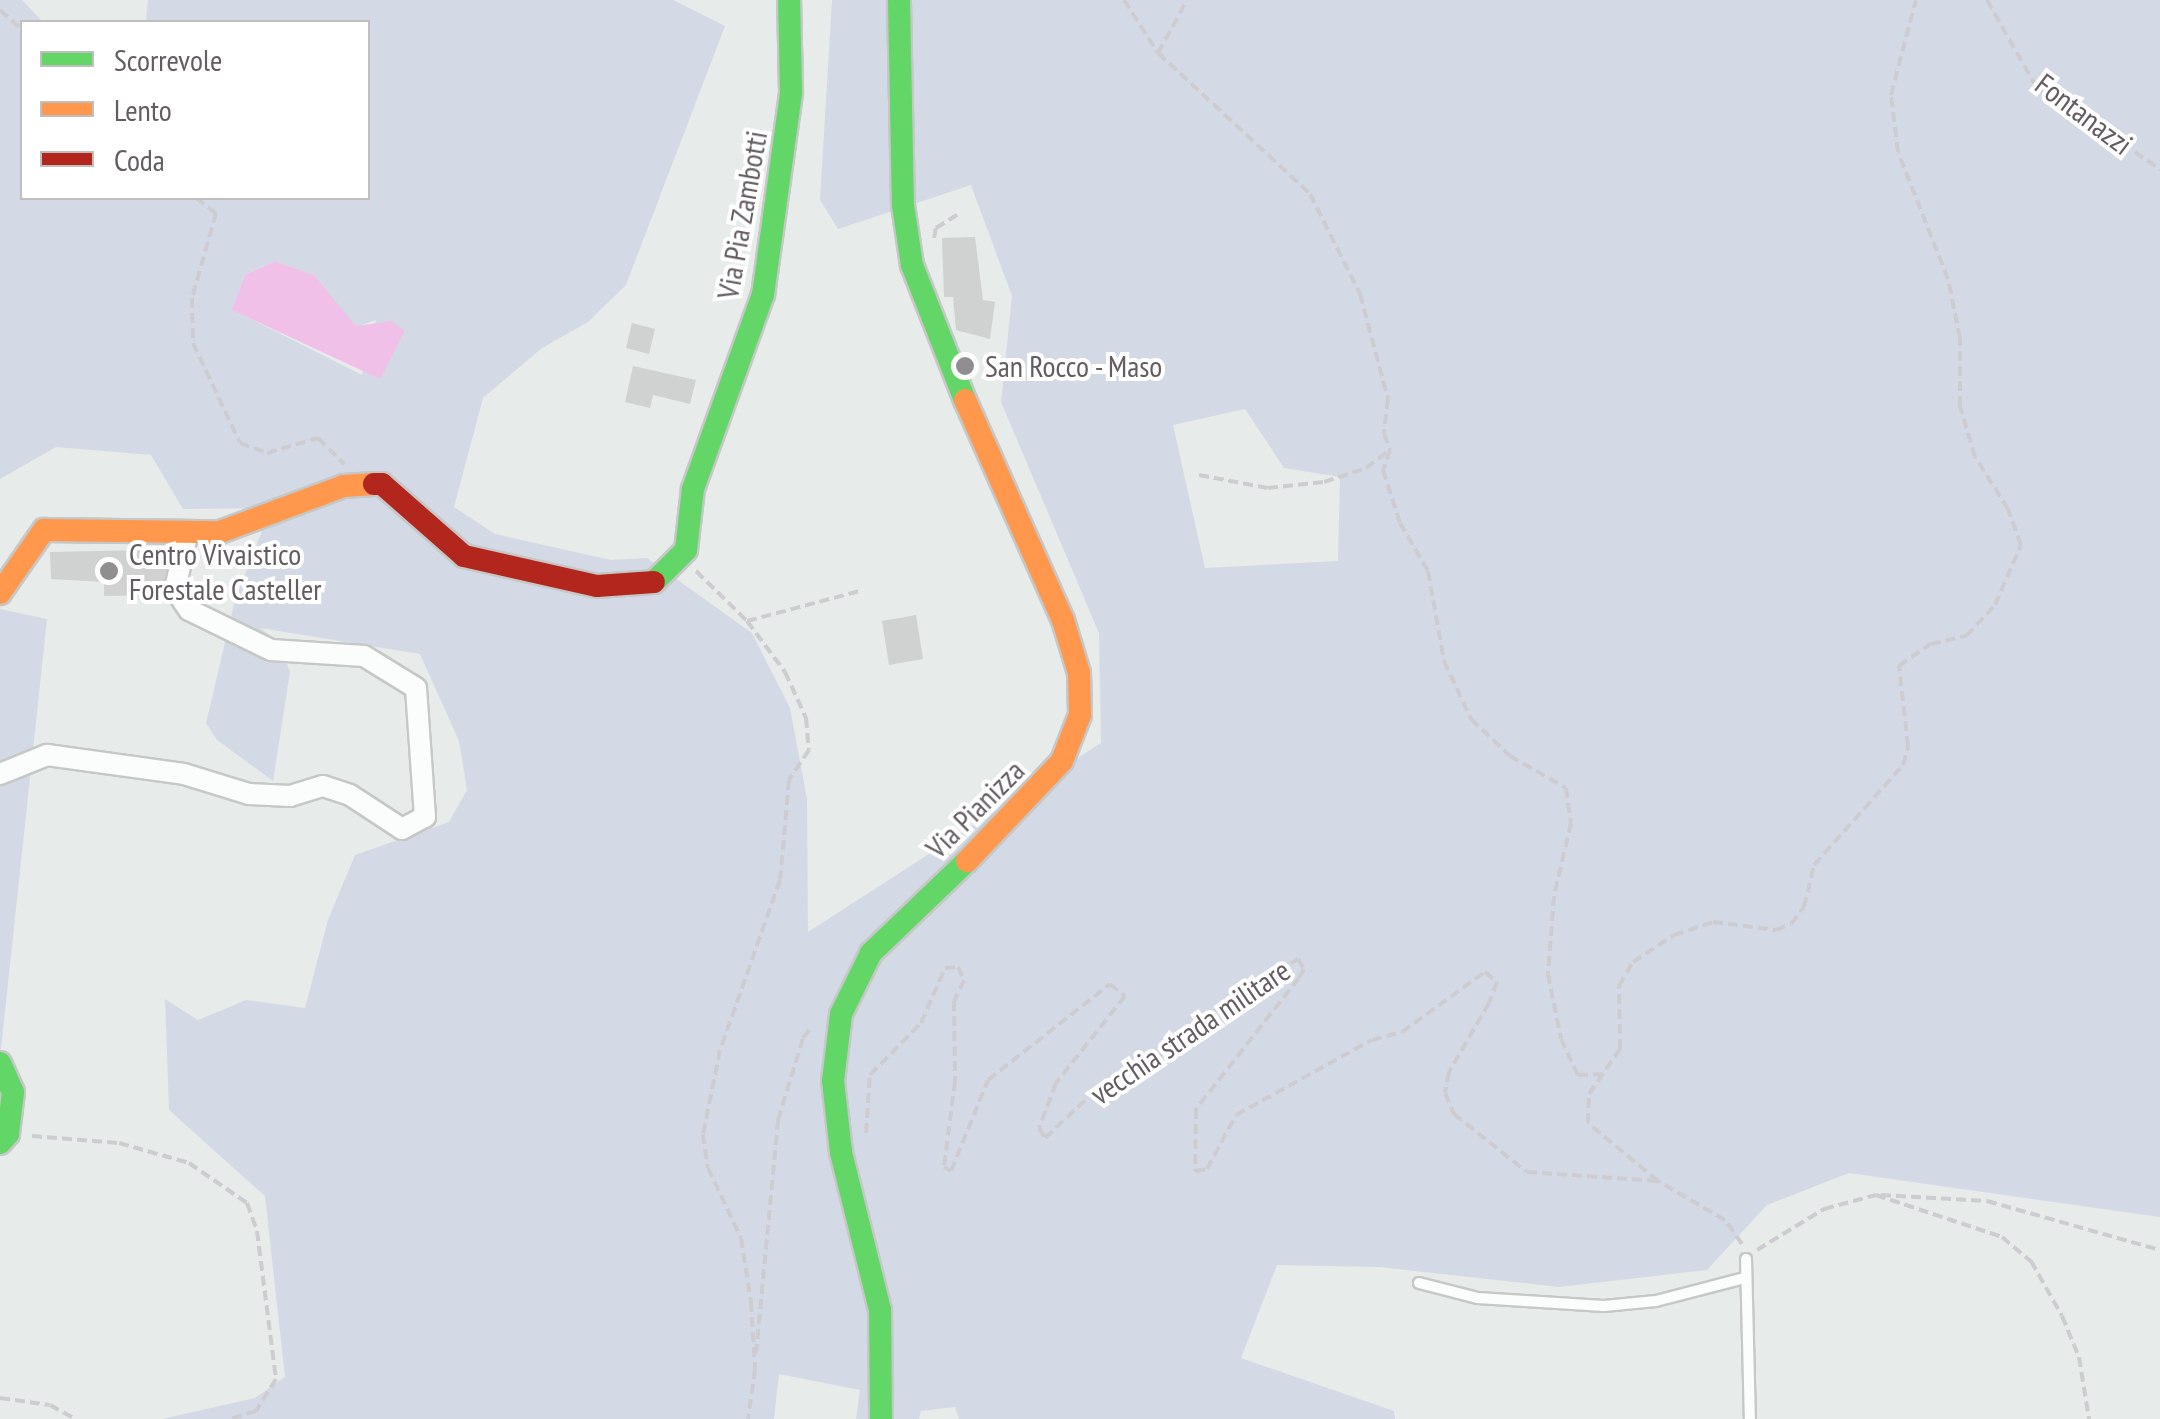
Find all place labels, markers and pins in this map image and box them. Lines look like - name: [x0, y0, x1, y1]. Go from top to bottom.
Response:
- place label: San Rocco - Maso: [985, 348, 1165, 384]
- marker: San Rocco - Maso: [954, 355, 976, 377]
- place label: Centro Vivaistico Forestale Casteller: [129, 536, 322, 606]
- marker: Centro Vivaistico Forestale Casteller: [98, 560, 120, 582]

